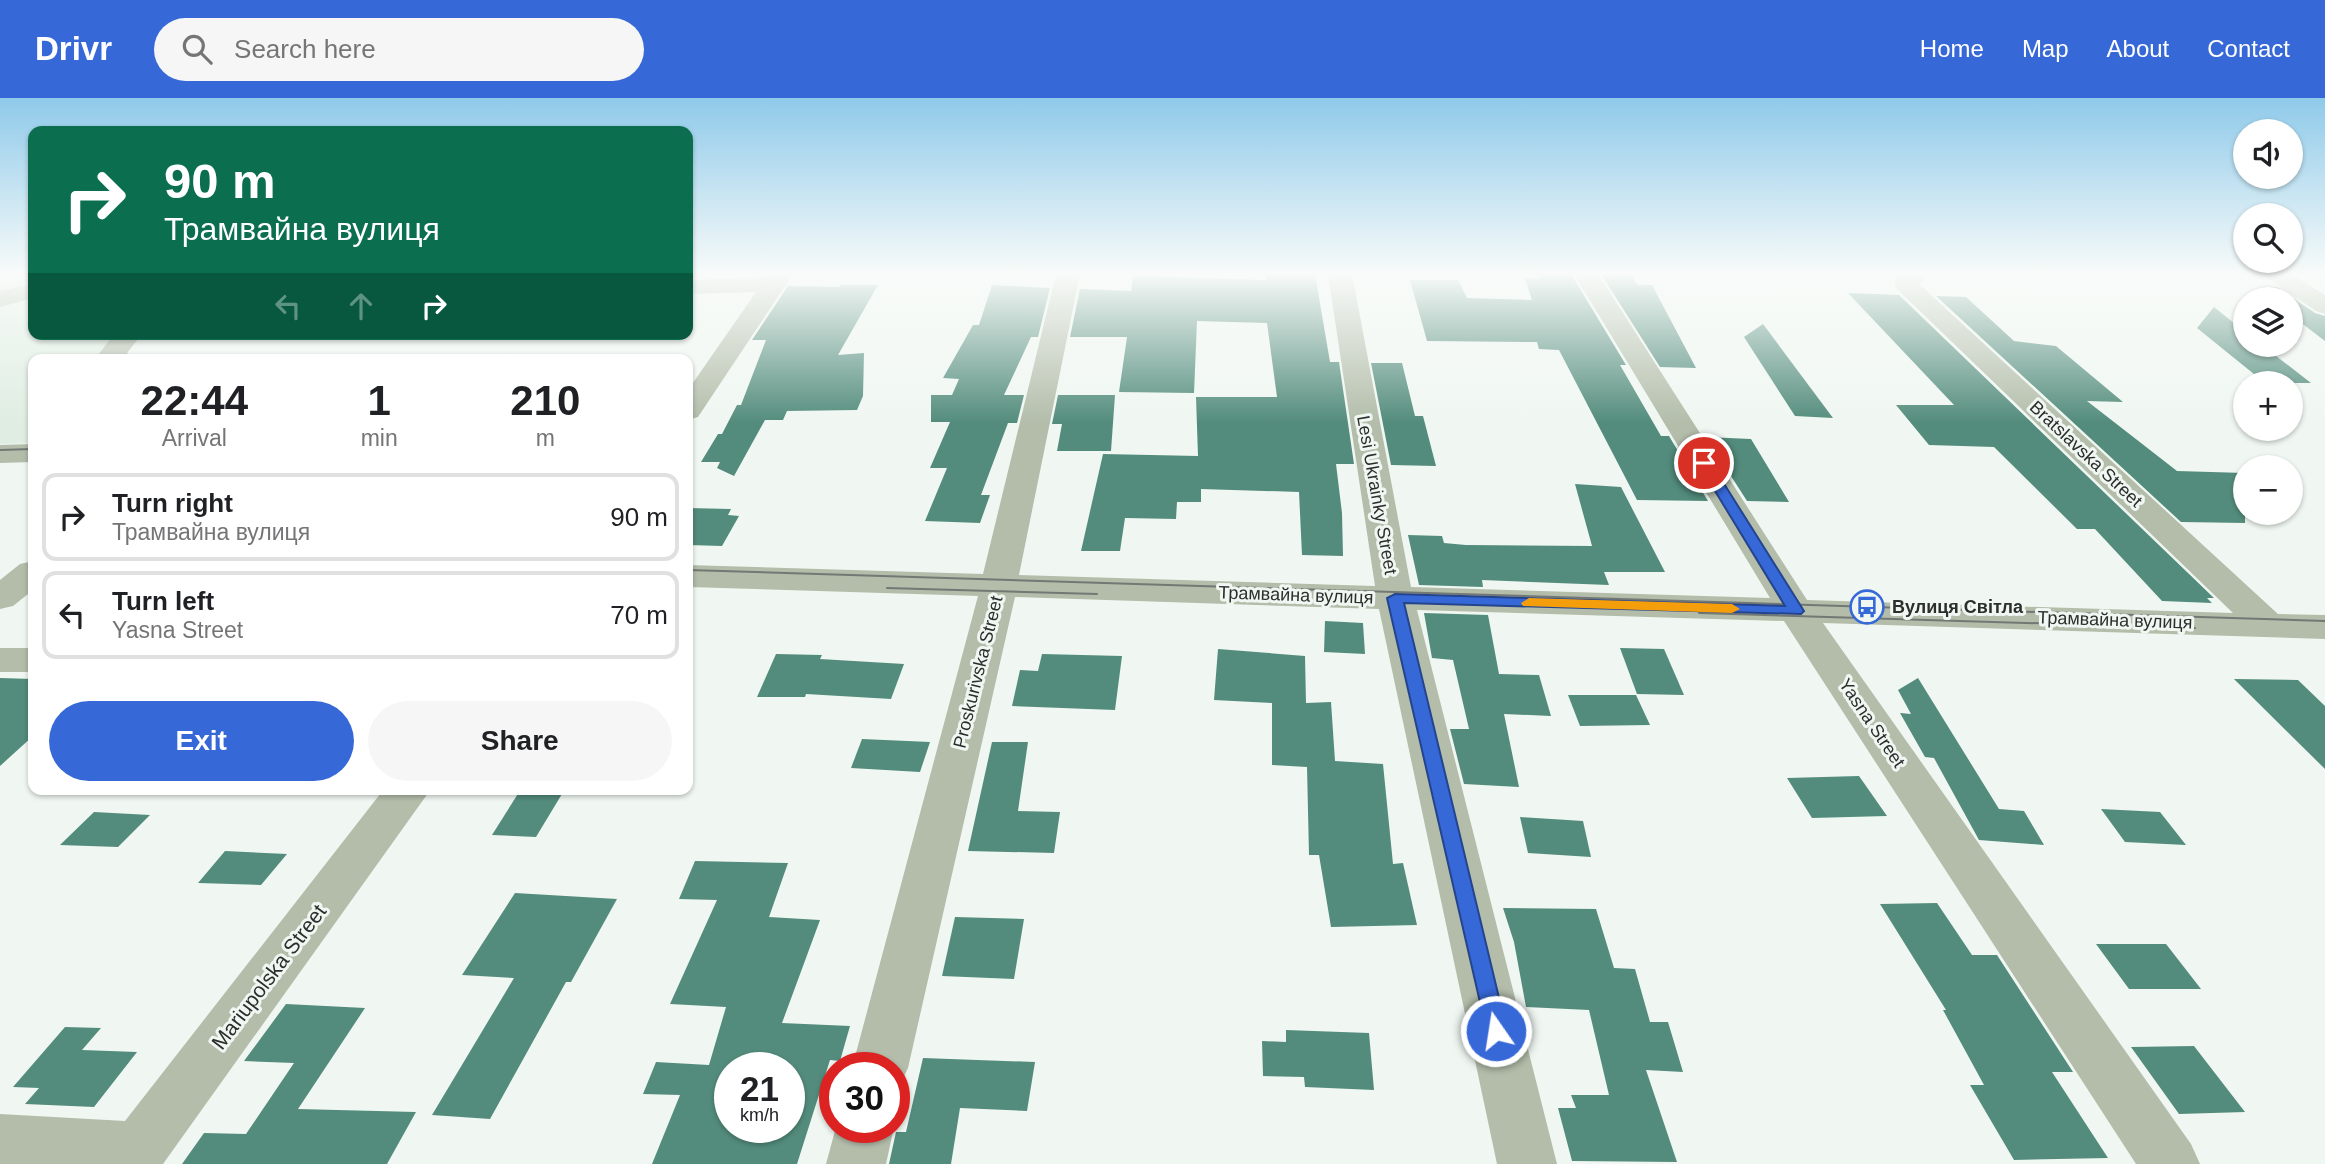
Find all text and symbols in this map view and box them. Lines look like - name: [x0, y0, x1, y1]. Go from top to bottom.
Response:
- search box: [154, 18, 644, 81]
- text: Drivr: [35, 30, 112, 67]
- icon: search: [178, 30, 216, 68]
- text: Search here: [234, 34, 376, 64]
- text: Home: [1920, 35, 1984, 62]
- text: Map: [2022, 35, 2069, 62]
- text: About: [2107, 35, 2169, 62]
- text: Contact: [2207, 35, 2290, 62]
- map controls: [2233, 119, 2303, 525]
- button: sound: [2233, 119, 2303, 189]
- icon: right: [49, 154, 140, 245]
- text: 90 m: [164, 154, 276, 208]
- button: search: [2233, 203, 2303, 273]
- text: Трамвайна вулиця: [164, 211, 440, 247]
- icon: left: [269, 287, 307, 325]
- icon: ahead: [342, 287, 380, 325]
- icon: right: [415, 287, 453, 325]
- button: layers: [2233, 287, 2303, 357]
- button: +: [2233, 371, 2303, 441]
- text: 22:44: [141, 377, 248, 424]
- text: 1: [367, 377, 391, 424]
- text: 210: [510, 377, 580, 424]
- street label: Bratslavska Street: [2026, 397, 2146, 511]
- street label: Lesi Ukrainky Street: [1353, 414, 1401, 576]
- text: Arrival: [162, 425, 227, 451]
- text: min: [361, 425, 398, 451]
- text: m: [536, 425, 555, 451]
- pin: [1674, 433, 1734, 493]
- icon: arrive: [1685, 444, 1723, 482]
- button: −: [2233, 455, 2303, 525]
- text: Turn right: [112, 488, 233, 518]
- icon: right: [53, 498, 91, 536]
- text: 90 m: [610, 502, 668, 532]
- text: Трамвайна вулиця: [112, 519, 310, 545]
- street label: Трамвайна вулиця: [1218, 582, 1374, 608]
- text: Turn left: [112, 586, 214, 616]
- bus stop icon: Вулиця Світла: [1848, 588, 1886, 626]
- street label: Proskurivska Street: [949, 594, 1007, 750]
- icon: left: [53, 596, 91, 634]
- place label: Вулиця Світла: [1892, 597, 2024, 617]
- text: 70 m: [610, 600, 668, 630]
- street label: Трамвайна вулиця: [2037, 607, 2193, 633]
- text: Yasna Street: [112, 617, 243, 643]
- street label: Yasna Street: [1835, 675, 1909, 771]
- button: Exit: [49, 701, 354, 781]
- button: Share: [368, 701, 672, 781]
- street label: Mariupolska Street: [207, 900, 331, 1054]
- position arrow: [1459, 994, 1533, 1068]
- speed limit sign: 30: [819, 1052, 910, 1143]
- text: 21: [740, 1069, 779, 1108]
- text: km/h: [740, 1105, 779, 1125]

